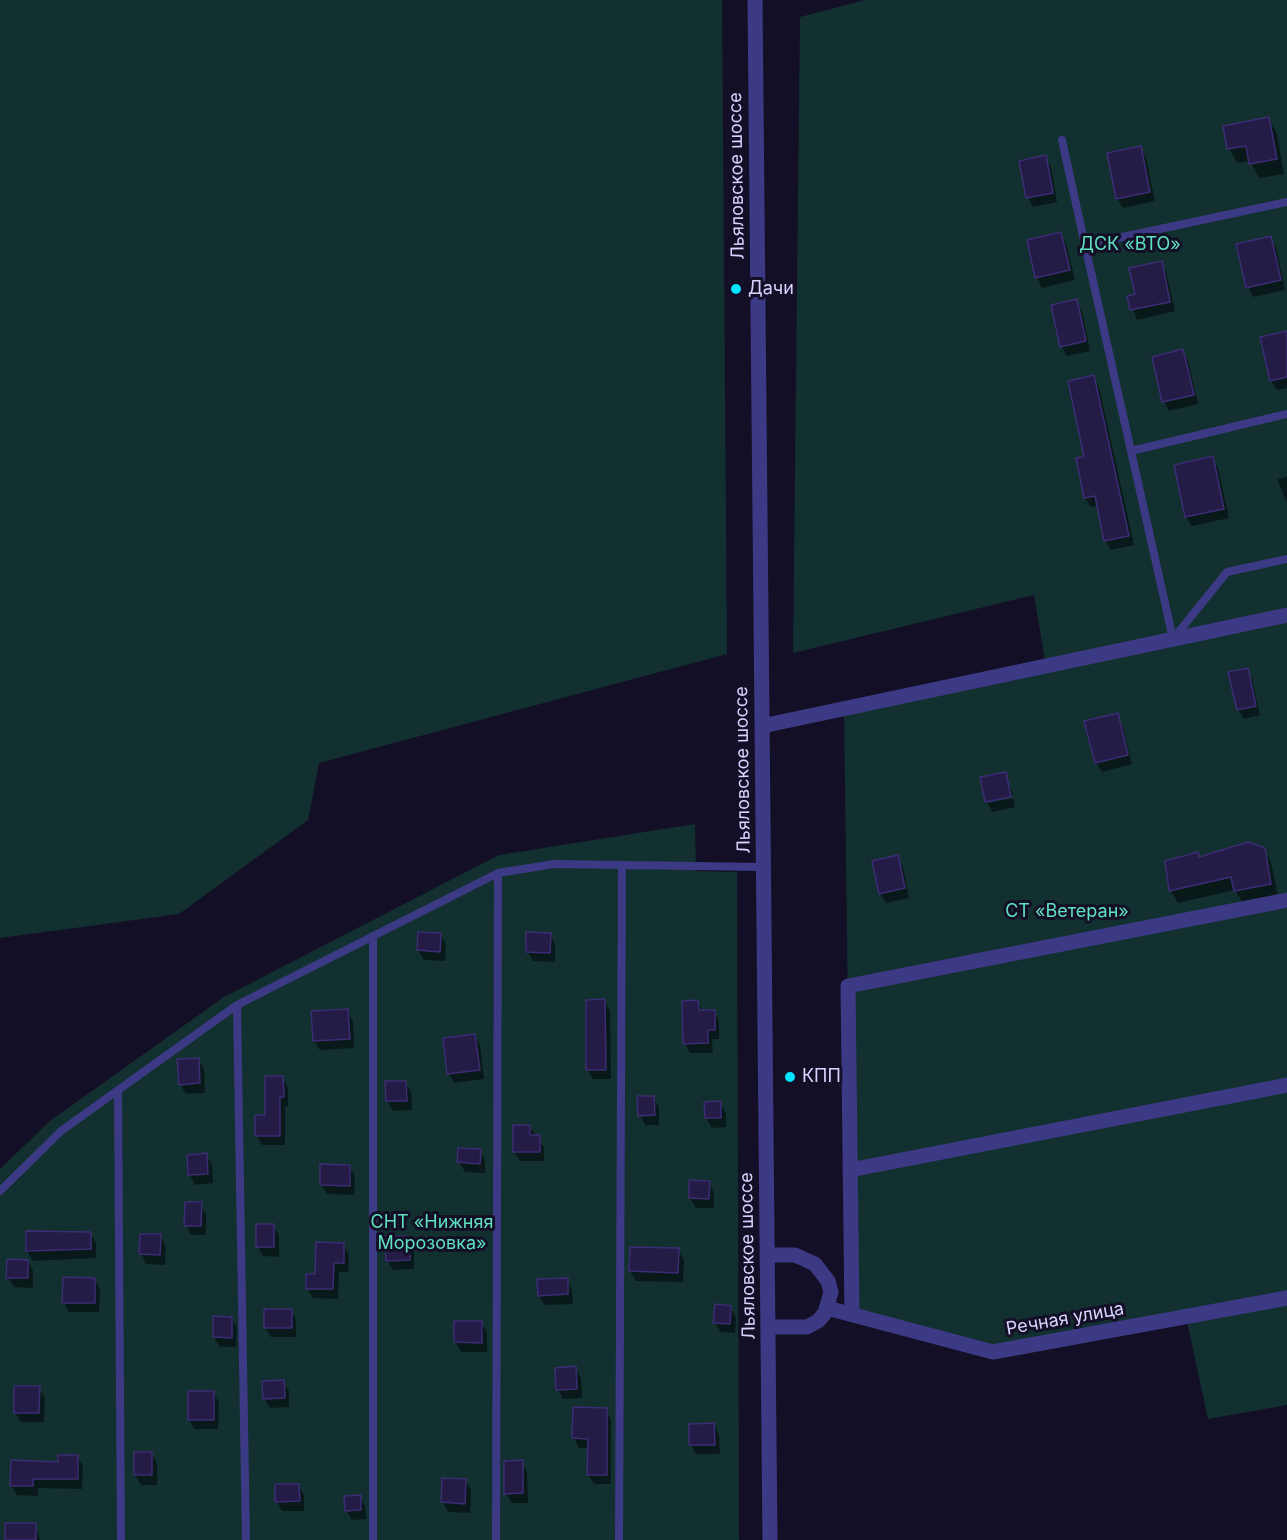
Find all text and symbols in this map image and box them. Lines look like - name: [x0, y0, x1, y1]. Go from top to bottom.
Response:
- street label: Льяловское шоссе: [725, 92, 749, 260]
- park label: ДСК «ВТО»: [1079, 234, 1181, 256]
- place label: Дачи: [748, 278, 794, 300]
- marker: Дачи: [729, 282, 743, 296]
- street label: Льяловское шоссе: [731, 686, 755, 854]
- park label: СТ «Ветеран»: [1005, 901, 1129, 923]
- place label: КПП: [802, 1066, 841, 1088]
- marker: КПП: [783, 1070, 797, 1084]
- street label: Льяловское шоссе: [736, 1172, 760, 1340]
- park label: СНТ «Нижняя Морозовка»: [371, 1212, 493, 1254]
- street label: Речная улица: [1004, 1298, 1126, 1340]

